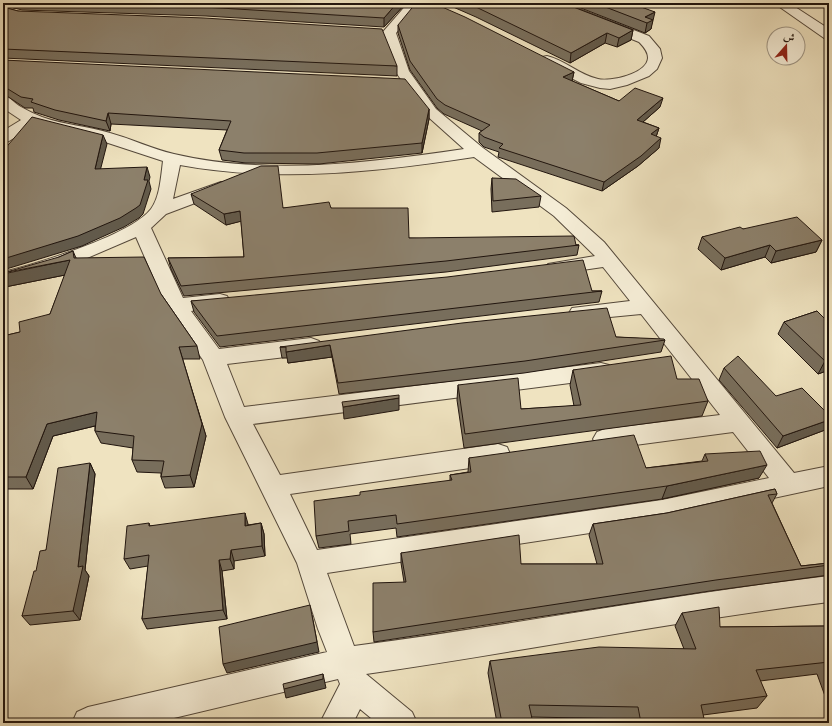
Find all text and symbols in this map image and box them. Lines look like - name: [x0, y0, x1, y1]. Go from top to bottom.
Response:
- north arrow: [766, 26, 806, 66]
- text: ش: [782, 29, 797, 46]

